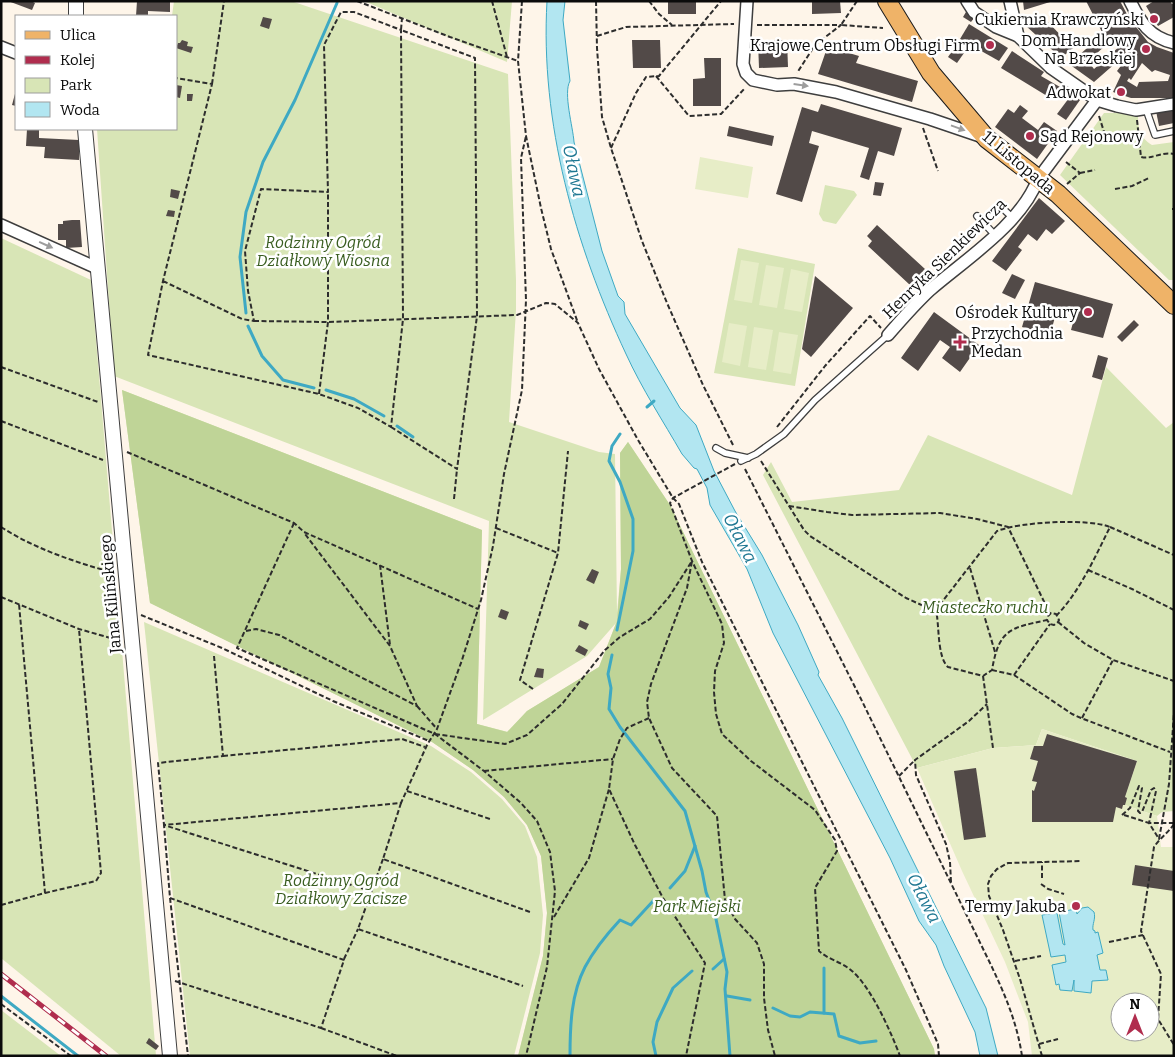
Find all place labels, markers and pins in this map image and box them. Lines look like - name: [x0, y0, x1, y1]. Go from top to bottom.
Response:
- place label: Cukiernia Krawczyński: [975, 10, 1144, 29]
- marker: Cukiernia Krawczyński: [1148, 13, 1160, 25]
- place label: Dom Handlowy Na Brzeskiej: [1021, 31, 1137, 68]
- place label: Krajowe Centrum Obsługi Firm: [750, 36, 980, 55]
- marker: Krajowe Centrum Obsługi Firm: [984, 39, 996, 51]
- marker: Dom Handlowy Na Brzeskiej: [1140, 43, 1152, 55]
- place label: Adwokat: [1046, 83, 1111, 102]
- marker: Adwokat: [1115, 86, 1127, 98]
- place label: Sąd Rejonowy: [1040, 127, 1144, 146]
- marker: Sąd Rejonowy: [1024, 130, 1036, 142]
- place label: Ośrodek Kultury: [955, 303, 1079, 322]
- marker: Ośrodek Kultury: [1082, 306, 1094, 318]
- place label: Przychodnia Medan: [971, 324, 1063, 361]
- marker: Przychodnia Medan: [953, 335, 967, 349]
- place label: Termy Jakuba: [965, 897, 1066, 916]
- marker: Termy Jakuba: [1070, 900, 1082, 912]

